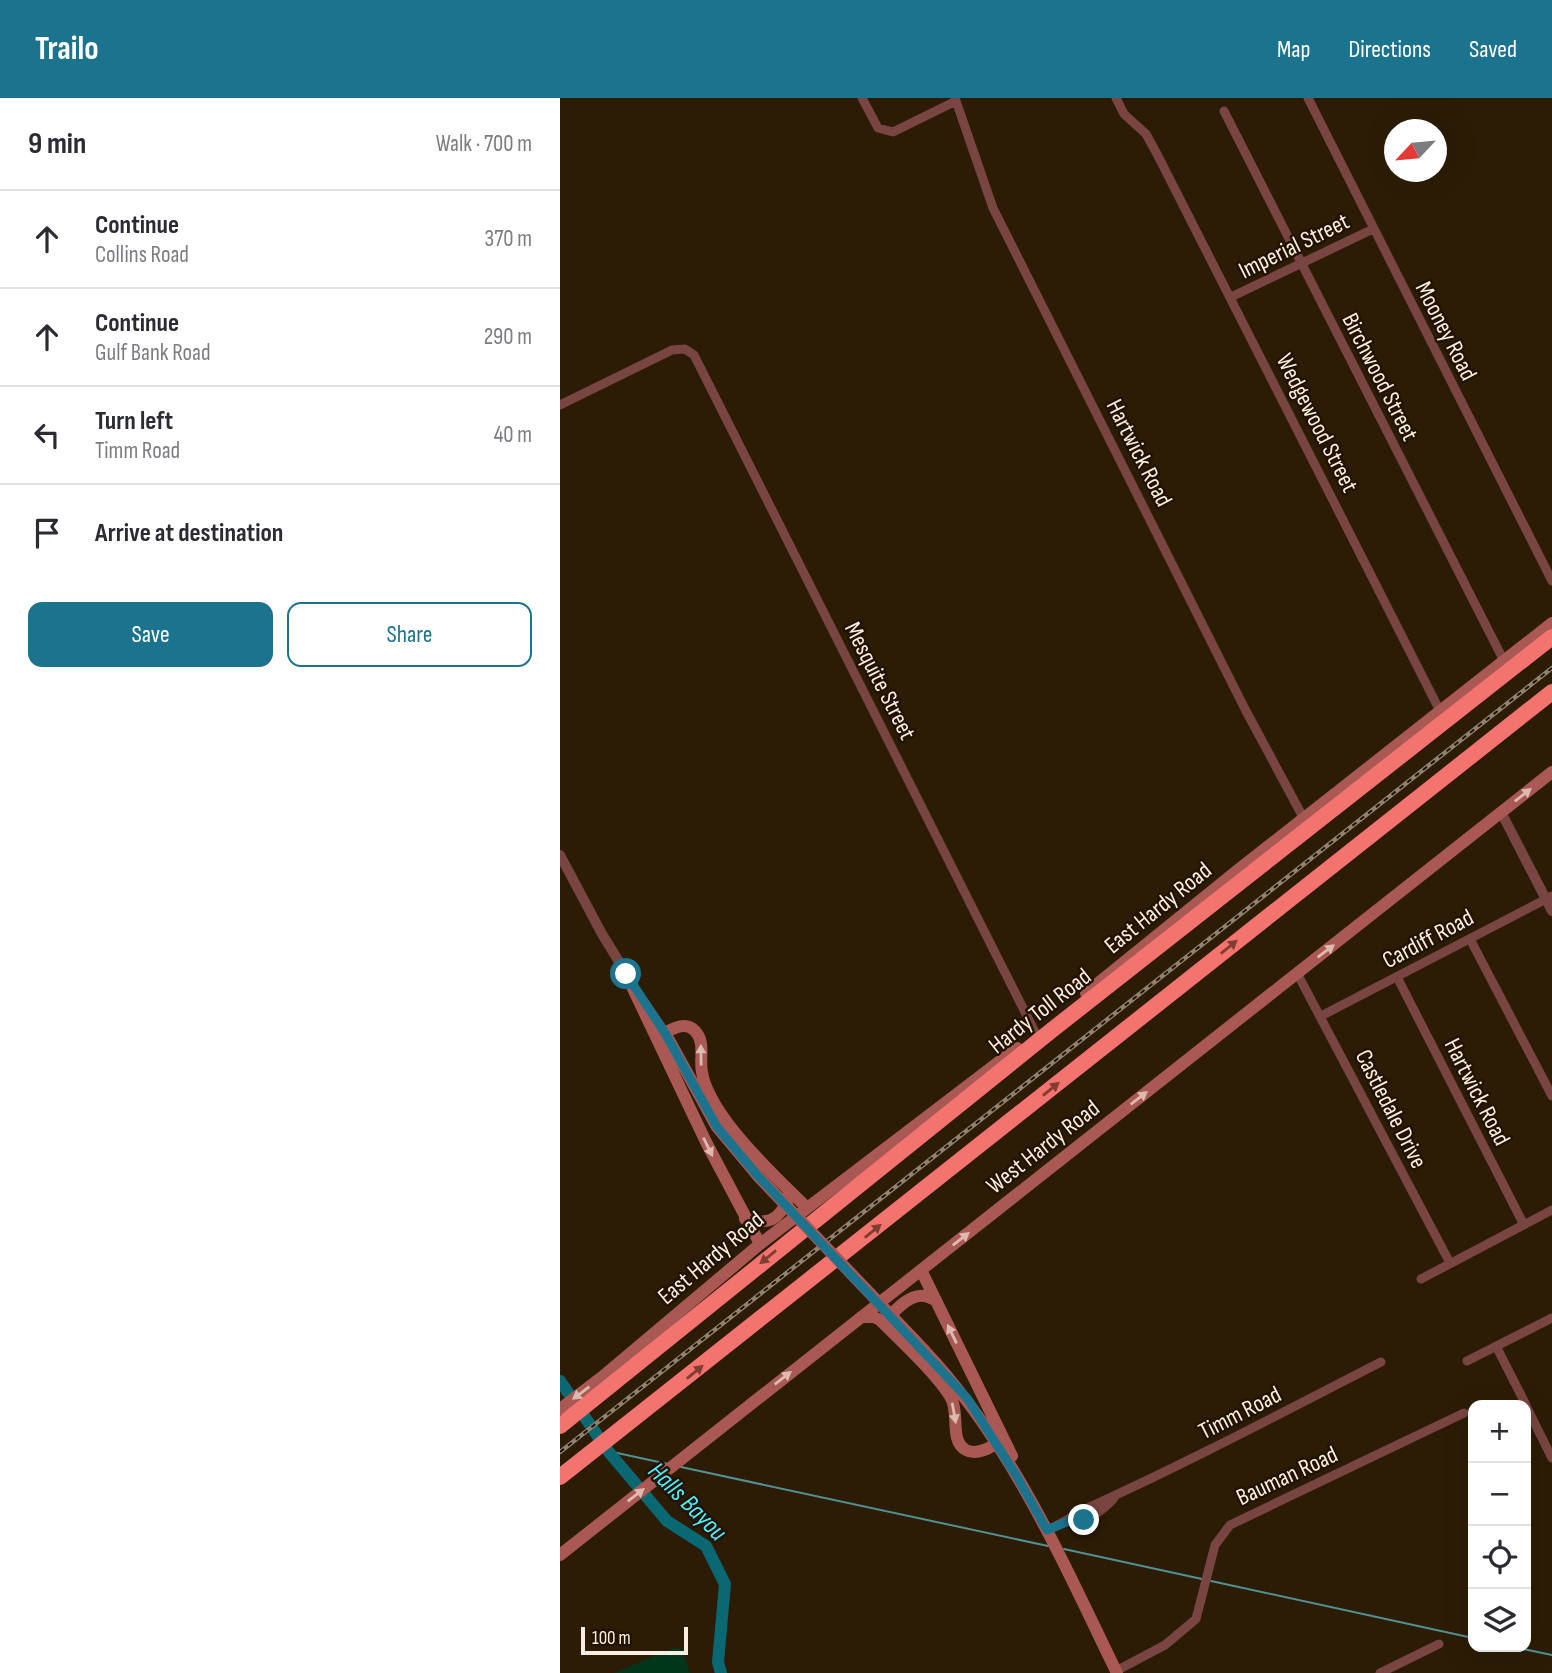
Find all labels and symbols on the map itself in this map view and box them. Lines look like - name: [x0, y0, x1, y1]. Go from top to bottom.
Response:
- north arrow: [1384, 119, 1447, 182]
- street label: Imperial Street: [1234, 207, 1354, 285]
- street label: Mooney Road: [1409, 277, 1483, 385]
- street label: Birchwood Street: [1335, 308, 1425, 446]
- street label: Wedgewood Street: [1270, 349, 1364, 497]
- street label: Hartwick Road: [1100, 395, 1178, 511]
- street label: Mesquite Street: [838, 617, 922, 745]
- one-way arrow: [1514, 787, 1532, 802]
- street label: East Hardy Road: [1099, 856, 1217, 960]
- street label: Cardiff Road: [1377, 903, 1479, 975]
- one-way arrow: [1220, 940, 1238, 955]
- one-way arrow: [1316, 943, 1334, 958]
- route start: [610, 958, 641, 989]
- street label: Hardy Toll Road: [983, 962, 1097, 1060]
- street label: Hartwick Road: [1438, 1034, 1516, 1150]
- one-way arrow: [695, 1044, 707, 1066]
- street label: Castledale Drive: [1349, 1045, 1433, 1173]
- one-way arrow: [1043, 1082, 1060, 1097]
- one-way arrow: [1130, 1090, 1148, 1105]
- street label: West Hardy Road: [981, 1094, 1105, 1200]
- one-way arrow: [703, 1137, 714, 1157]
- street label: East Hardy Road: [652, 1205, 770, 1311]
- one-way arrow: [864, 1223, 882, 1238]
- one-way arrow: [952, 1233, 970, 1247]
- one-way arrow: [760, 1249, 777, 1264]
- one-way arrow: [947, 1324, 958, 1344]
- one-way arrow: [686, 1365, 704, 1380]
- one-way arrow: [774, 1372, 792, 1386]
- street label: Timm Road: [1194, 1380, 1286, 1446]
- one-way arrow: [572, 1386, 590, 1400]
- one-way arrow: [949, 1402, 960, 1424]
- street label: Bauman Road: [1232, 1440, 1342, 1512]
- water label: Halls Bayou: [641, 1456, 733, 1548]
- one-way arrow: [627, 1487, 645, 1502]
- route end: [1068, 1504, 1099, 1535]
- scale bar: [581, 1624, 688, 1656]

